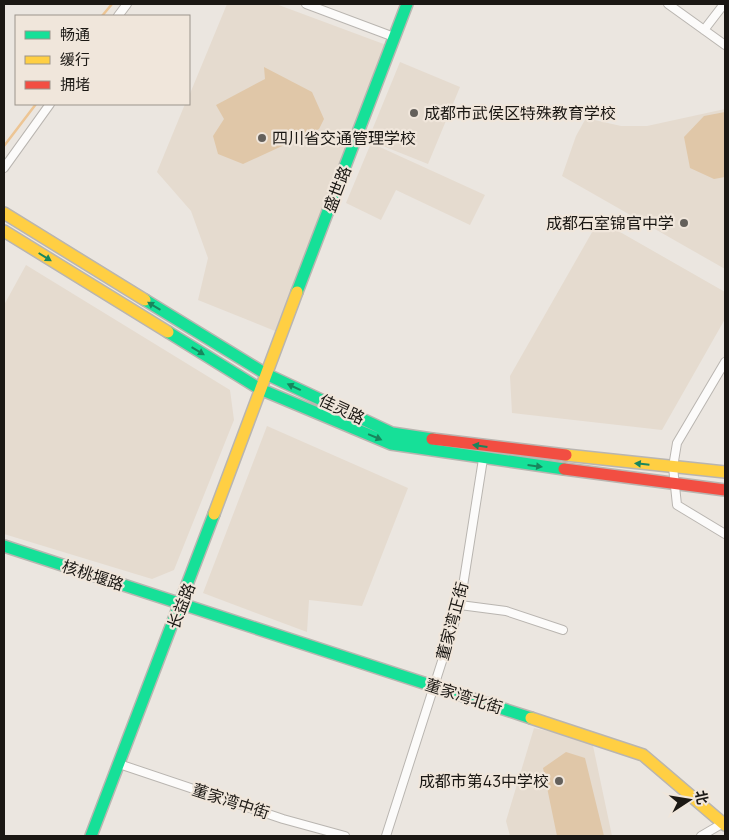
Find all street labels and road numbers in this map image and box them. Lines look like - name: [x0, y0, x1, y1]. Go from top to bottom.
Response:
- street label: 盛世路: [318, 163, 356, 215]
- street label: 佳灵路: [316, 389, 368, 429]
- street label: 核桃堰路: [59, 555, 127, 595]
- street label: 长益路: [162, 580, 200, 632]
- street label: 董家湾正街: [431, 580, 473, 662]
- street label: 董家湾北街: [423, 673, 505, 719]
- street label: 董家湾中街: [190, 778, 272, 824]

